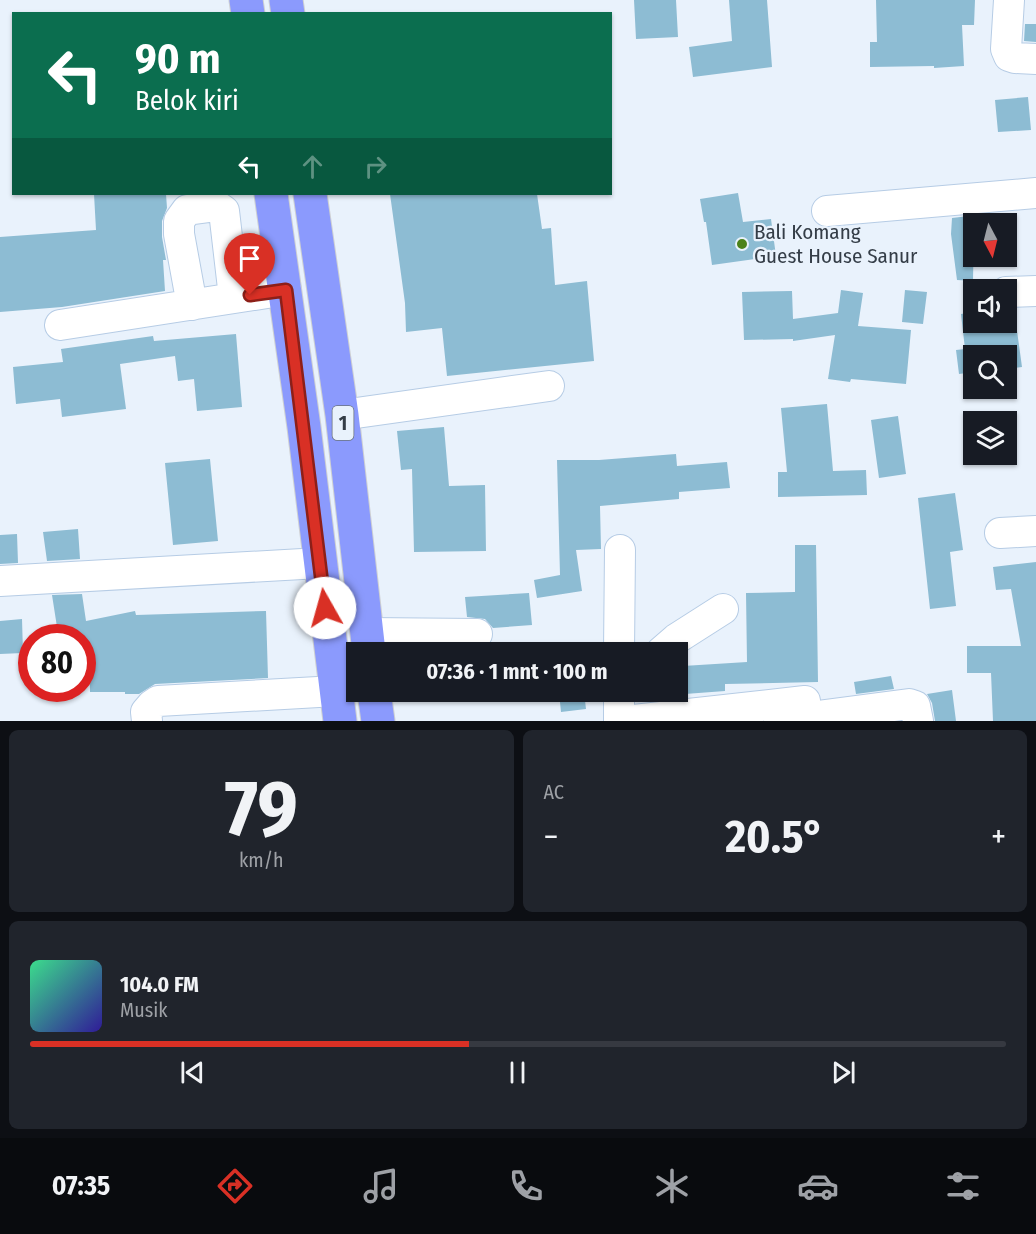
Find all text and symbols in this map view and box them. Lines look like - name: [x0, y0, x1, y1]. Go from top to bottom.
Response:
- text: 90 m: [135, 34, 220, 84]
- icon: left: [36, 36, 114, 114]
- text: Belok kiri: [135, 85, 239, 117]
- icon: left: [233, 150, 266, 183]
- icon: ahead: [296, 150, 329, 183]
- icon: right: [359, 150, 392, 183]
- north arrow: [963, 213, 1017, 267]
- map controls: [963, 213, 1017, 465]
- place label: Bali Komang Guest House Sanur: [754, 219, 918, 269]
- pin: [224, 233, 275, 295]
- marker: Bali Komang Guest House Sanur: [735, 237, 749, 251]
- icon: arrive: [233, 242, 266, 275]
- button: sound: [963, 279, 1017, 333]
- button: search: [963, 345, 1017, 399]
- road number: 1: [332, 406, 354, 440]
- button: layers: [963, 411, 1017, 465]
- position arrow: [293, 576, 357, 640]
- speed limit sign: 80: [18, 624, 96, 702]
- text: 07:36 · 1 mnt · 100 m: [426, 658, 608, 685]
- text: 79: [225, 762, 298, 856]
- text: AC: [544, 780, 564, 804]
- text: 20.5°: [725, 810, 824, 864]
- text: −: [544, 817, 558, 857]
- text: +: [991, 817, 1006, 857]
- text: km/h: [239, 848, 284, 872]
- text: 104.0 FM: [120, 971, 199, 998]
- text: Musik: [120, 998, 168, 1022]
- icon: previous: [176, 1056, 209, 1089]
- icon: pause: [501, 1056, 534, 1089]
- icon: next: [827, 1056, 860, 1089]
- icon: directions: [214, 1165, 256, 1207]
- icon: music: [360, 1165, 402, 1207]
- icon: phone: [505, 1165, 547, 1207]
- icon: climate: [651, 1165, 693, 1207]
- icon: car: [797, 1165, 839, 1207]
- icon: filters: [942, 1165, 984, 1207]
- text: 07:35: [52, 1170, 110, 1202]

